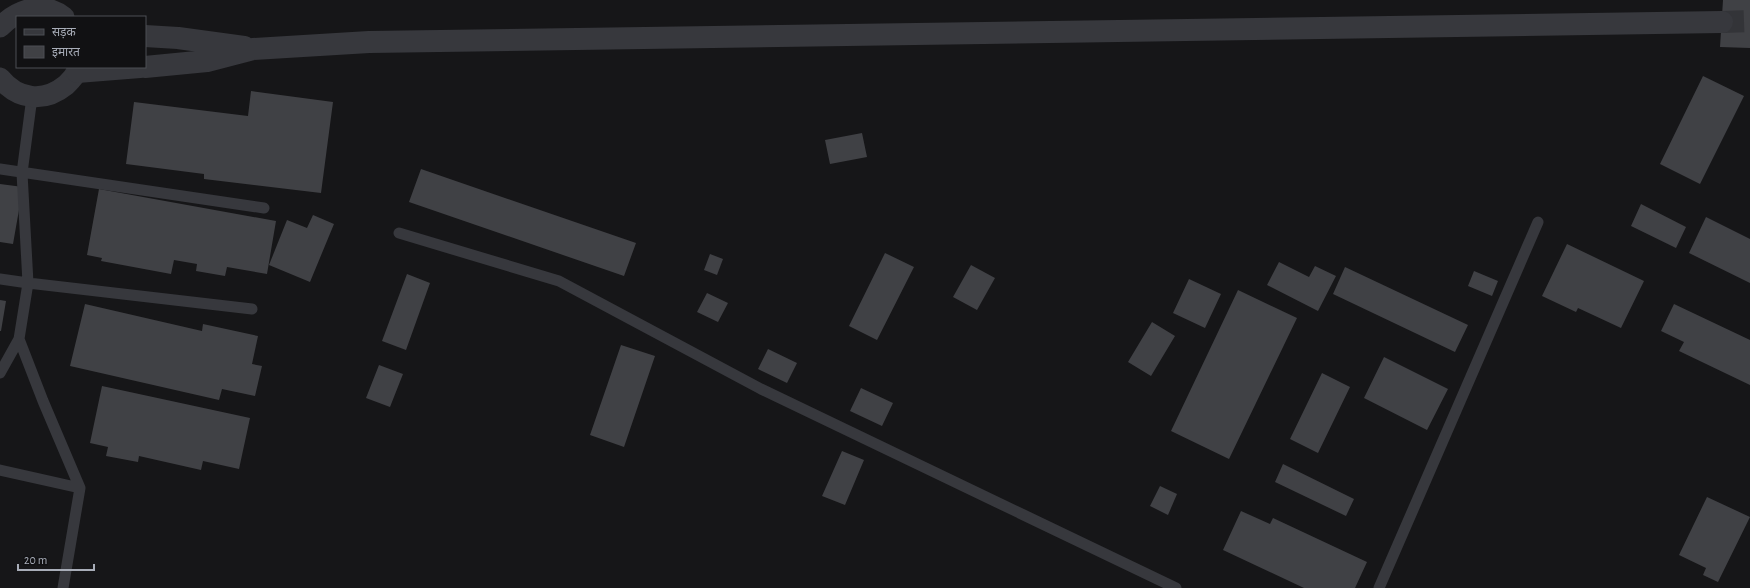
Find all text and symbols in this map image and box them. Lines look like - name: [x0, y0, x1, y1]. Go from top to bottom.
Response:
- legend: [16, 16, 146, 68]
- text: सड़क: [52, 26, 77, 39]
- text: इमारत: [52, 46, 81, 59]
- scale bar: [18, 546, 94, 572]
- text: 20 m: [24, 554, 47, 566]

